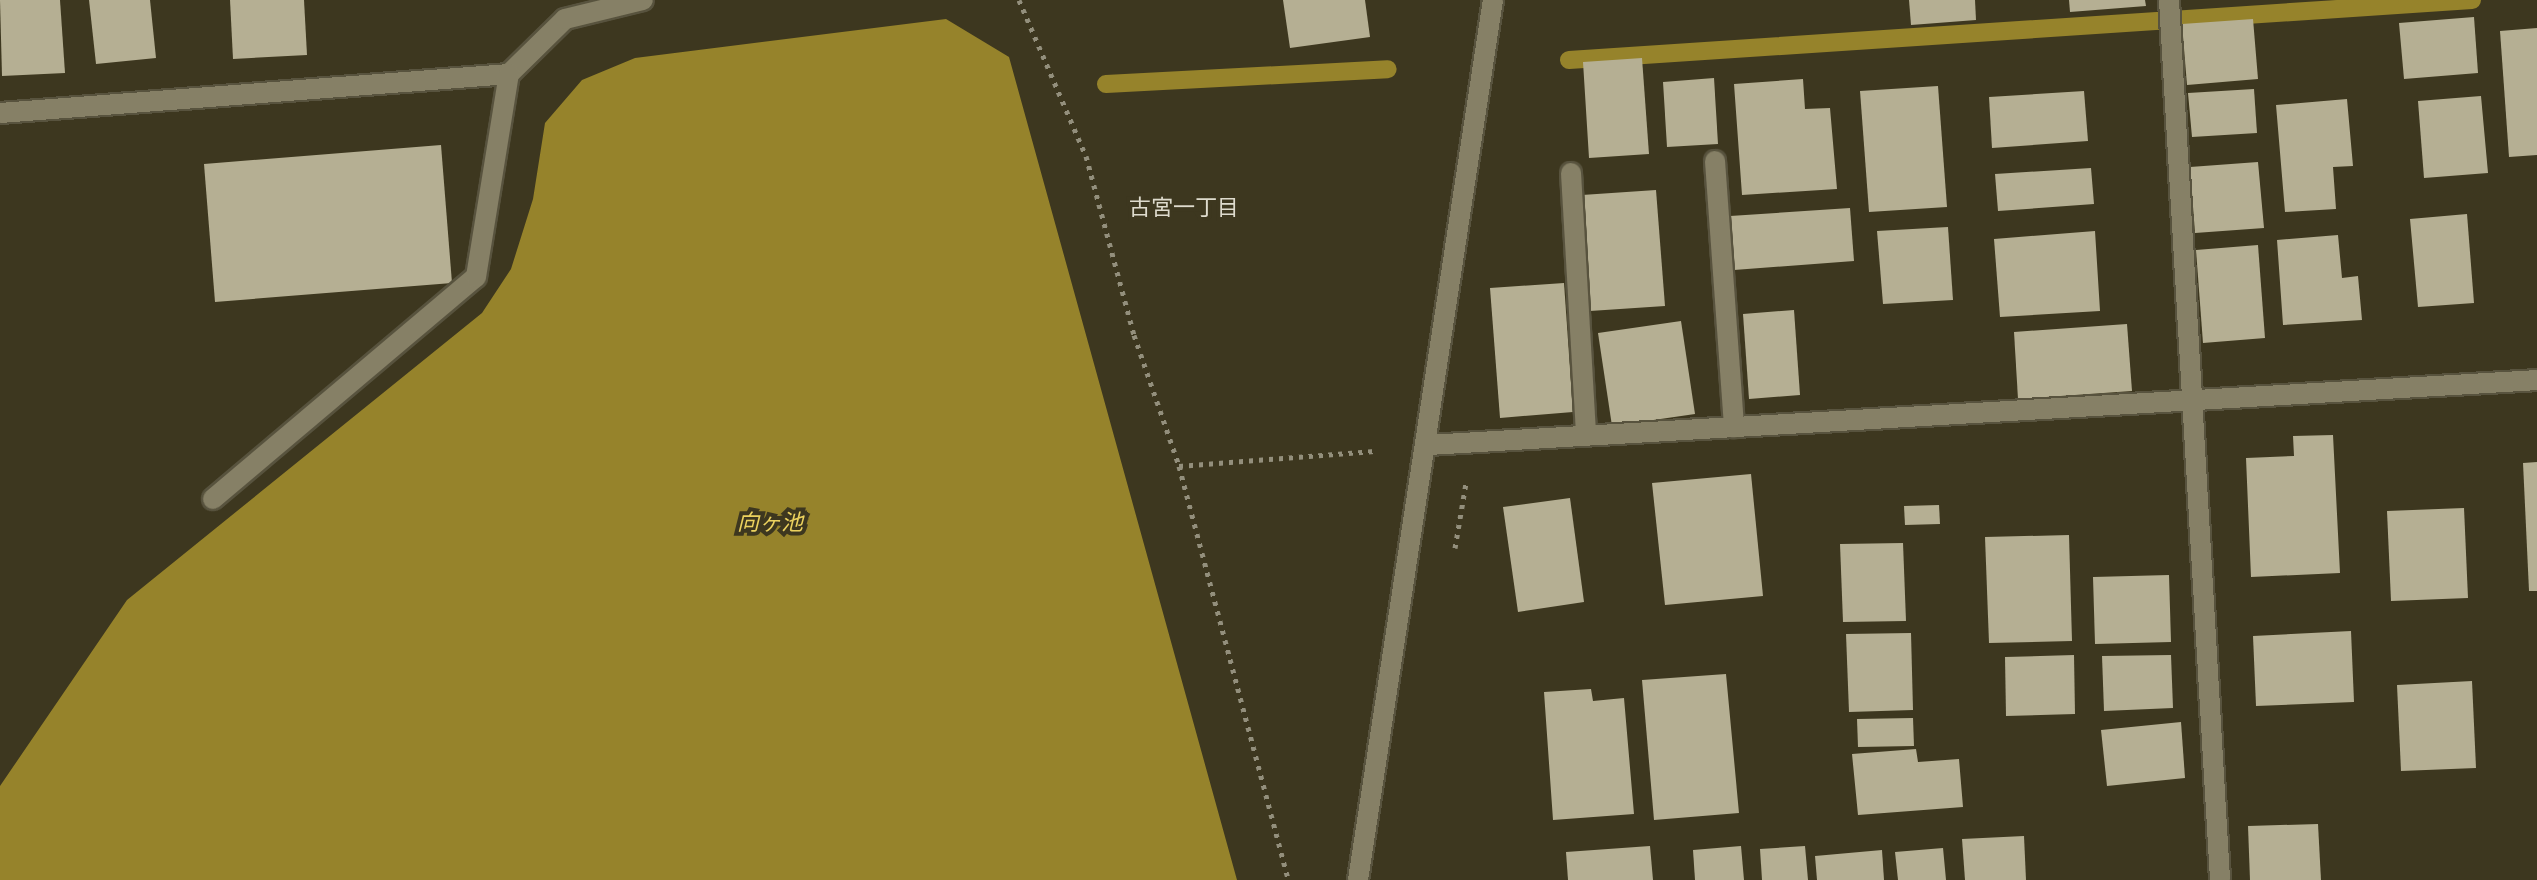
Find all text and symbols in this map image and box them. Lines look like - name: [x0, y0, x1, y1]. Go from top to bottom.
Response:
- district label: 古宮一丁目: [1129, 195, 1239, 221]
- water label: 向ヶ池: [737, 510, 803, 536]

